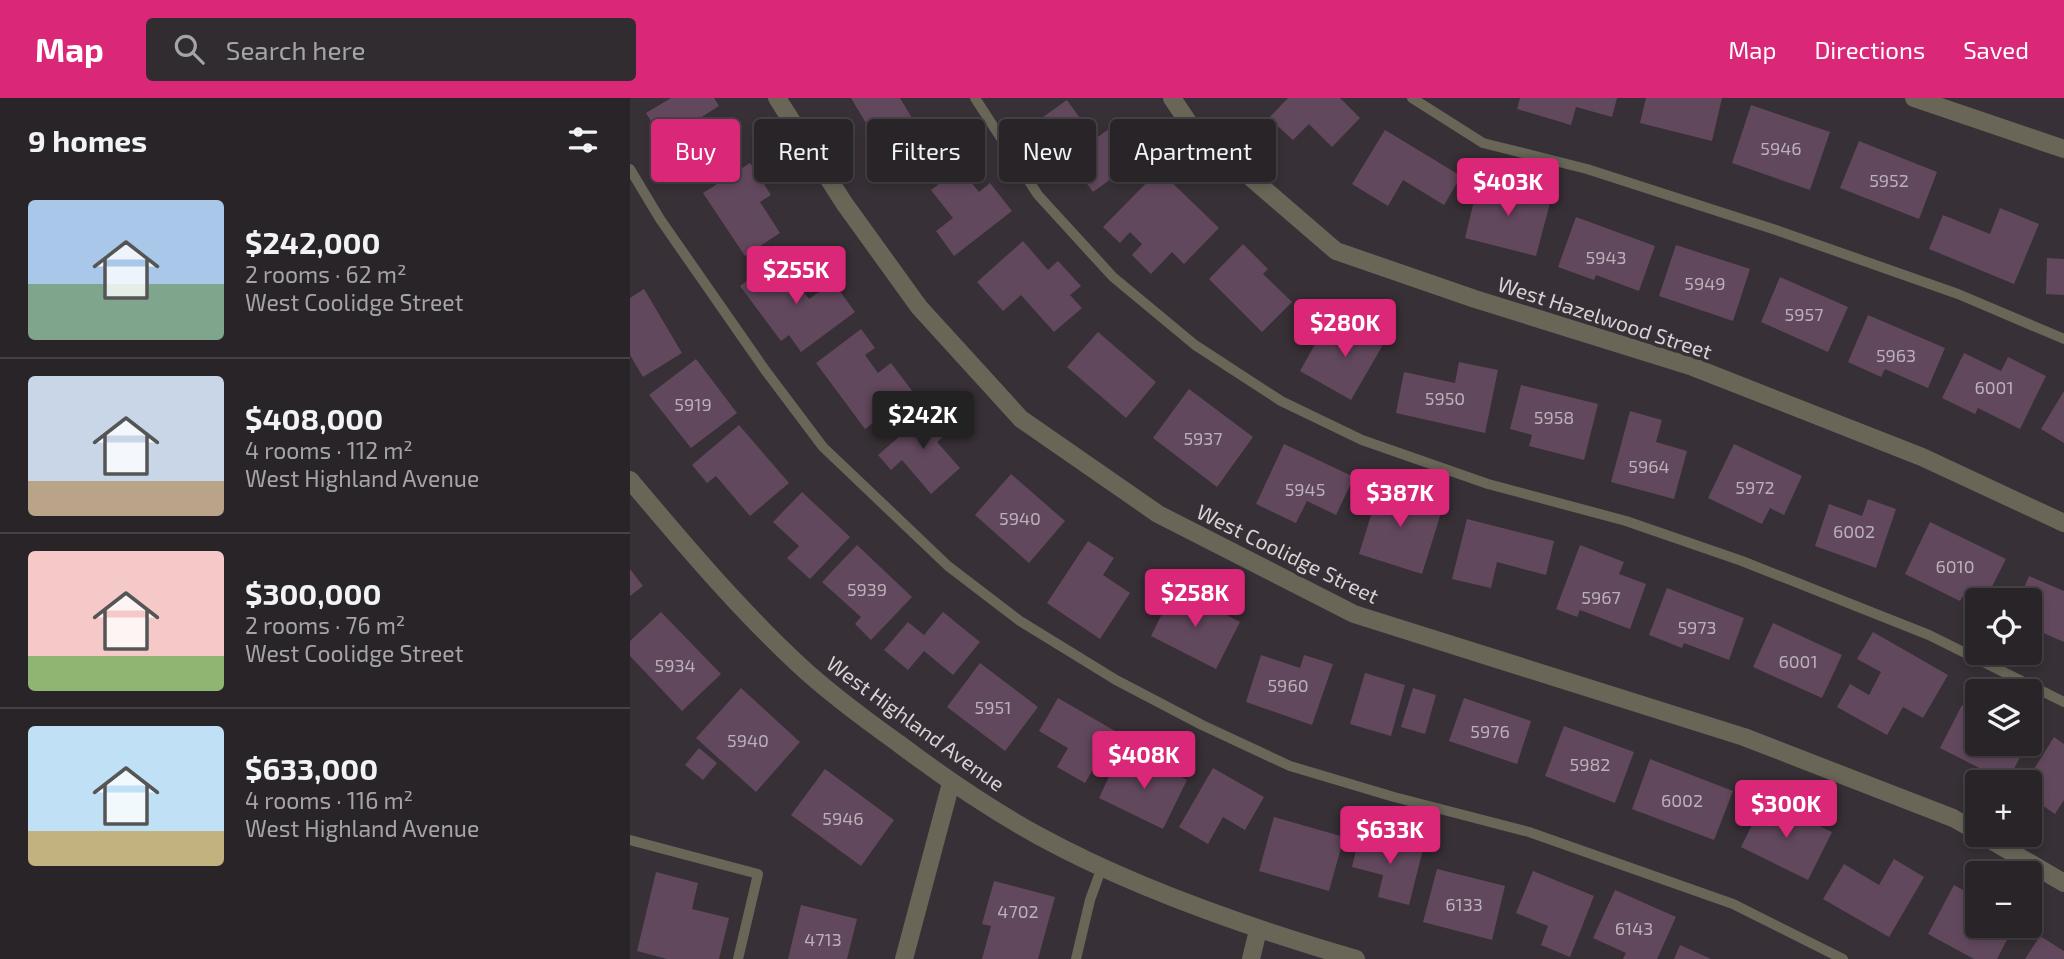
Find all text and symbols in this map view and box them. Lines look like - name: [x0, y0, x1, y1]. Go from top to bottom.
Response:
- search box: [146, 18, 636, 81]
- text: Map: [35, 29, 104, 69]
- icon: search: [170, 30, 208, 68]
- text: Search here: [226, 34, 365, 65]
- text: Map: [1728, 35, 1776, 64]
- text: Directions: [1814, 35, 1925, 64]
- text: Saved: [1963, 35, 2029, 64]
- chip: Buy: [651, 119, 740, 182]
- chip: Rent: [754, 119, 853, 182]
- chip: Filters: [867, 119, 985, 182]
- chip: New: [999, 119, 1096, 182]
- chip: Apartment: [1110, 119, 1276, 182]
- icon: filters: [564, 121, 602, 159]
- text: 9 homes: [28, 122, 147, 158]
- house number: 5946: [1760, 137, 1802, 159]
- pin: $403K: [1459, 158, 1557, 218]
- text: $403K: [1473, 167, 1543, 195]
- house number: 5952: [1869, 169, 1909, 191]
- text: $242,000: [245, 224, 380, 260]
- icon: home: [84, 228, 168, 312]
- pin: $255K: [747, 246, 845, 306]
- house number: 5943: [1585, 246, 1627, 268]
- text: $255K: [763, 255, 829, 283]
- text: 2 rooms · 62 m²: [245, 260, 407, 288]
- street label: West Hazelwood Street: [1495, 271, 1715, 363]
- house number: 5949: [1684, 272, 1726, 294]
- text: West Coolidge Street: [245, 288, 463, 316]
- pin: $280K: [1296, 300, 1394, 359]
- house number: 5957: [1785, 303, 1823, 325]
- text: $280K: [1310, 308, 1380, 336]
- house number: 5963: [1876, 344, 1916, 366]
- house number: 6001: [1974, 376, 2014, 398]
- house number: 5950: [1425, 387, 1465, 409]
- pin: $242K: [874, 392, 972, 451]
- house number: 5919: [674, 393, 712, 415]
- text: $408,000: [245, 400, 383, 436]
- text: $242K: [888, 400, 958, 428]
- icon: home: [84, 404, 168, 488]
- house number: 5958: [1534, 406, 1574, 428]
- house number: 5937: [1183, 427, 1223, 449]
- text: 4 rooms · 112 m²: [245, 436, 413, 464]
- house number: 5964: [1628, 455, 1670, 477]
- text: West Highland Avenue: [245, 464, 479, 492]
- pin: $387K: [1351, 470, 1449, 529]
- house number: 5972: [1735, 476, 1775, 498]
- house number: 5945: [1285, 478, 1325, 500]
- text: $387K: [1366, 478, 1434, 506]
- street label: West Coolidge Street: [1193, 498, 1383, 608]
- house number: 5940: [999, 507, 1041, 529]
- house number: 6002: [1833, 520, 1875, 542]
- house number: 6010: [1935, 555, 1975, 577]
- pin: $258K: [1146, 570, 1244, 629]
- text: $300,000: [245, 575, 381, 611]
- house number: 5939: [847, 578, 887, 600]
- text: $258K: [1161, 578, 1229, 606]
- icon: home: [84, 579, 168, 663]
- house number: 5967: [1581, 586, 1621, 608]
- map controls: [1965, 588, 2042, 938]
- button: locate: [1965, 588, 2042, 665]
- text: 2 rooms · 76 m²: [245, 611, 405, 639]
- house number: 5973: [1677, 616, 1717, 638]
- text: West Coolidge Street: [245, 639, 463, 667]
- street label: West Highland Avenue: [822, 650, 1010, 796]
- house number: 6001: [1778, 650, 1818, 672]
- house number: 5934: [654, 654, 696, 676]
- house number: 5960: [1267, 674, 1309, 696]
- button: layers: [1965, 679, 2042, 756]
- house number: 5951: [975, 696, 1011, 718]
- house number: 5976: [1470, 720, 1510, 742]
- house number: 5940: [727, 729, 769, 751]
- pin: $408K: [1095, 732, 1193, 791]
- text: $408K: [1108, 740, 1180, 768]
- text: $633,000: [245, 750, 378, 786]
- house number: 5982: [1570, 753, 1611, 775]
- icon: home: [84, 754, 168, 838]
- button: +: [1965, 770, 2042, 847]
- pin: $300K: [1737, 780, 1835, 840]
- text: 4 rooms · 116 m²: [245, 786, 413, 814]
- house number: 6002: [1661, 789, 1703, 811]
- text: $300K: [1751, 789, 1821, 817]
- pin: $633K: [1341, 806, 1439, 866]
- house number: 5946: [822, 807, 864, 829]
- text: West Highland Avenue: [245, 814, 479, 842]
- text: $633K: [1356, 815, 1424, 843]
- button: −: [1965, 861, 2042, 938]
- house number: 6133: [1445, 893, 1483, 915]
- house number: 4702: [997, 900, 1039, 922]
- house number: 6143: [1615, 917, 1653, 939]
- house number: 4713: [804, 928, 842, 950]

